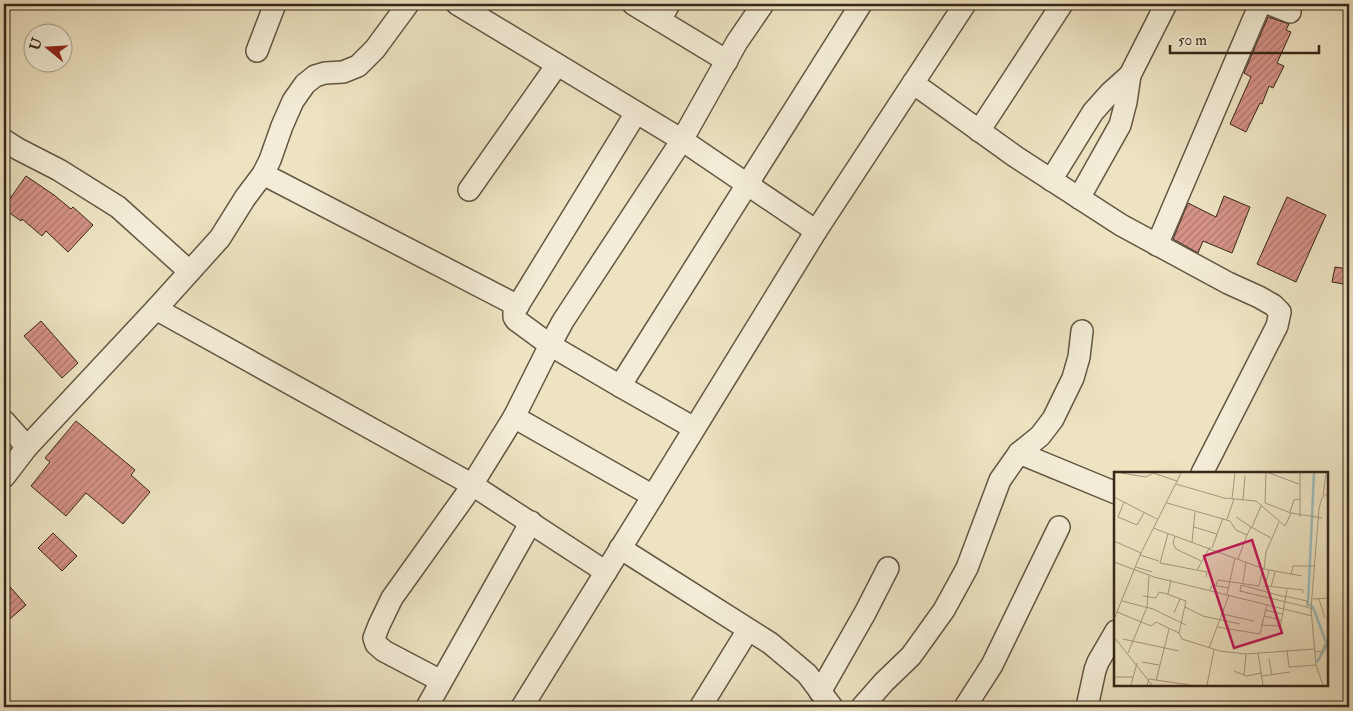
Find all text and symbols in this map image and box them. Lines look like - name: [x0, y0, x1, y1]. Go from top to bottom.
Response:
- north arrow: [22, 22, 72, 72]
- scale bar: [1170, 22, 1319, 54]
- text: 50 m: [1178, 31, 1207, 50]
- text: U: [26, 36, 46, 52]
- inset map: [1114, 472, 1328, 686]

